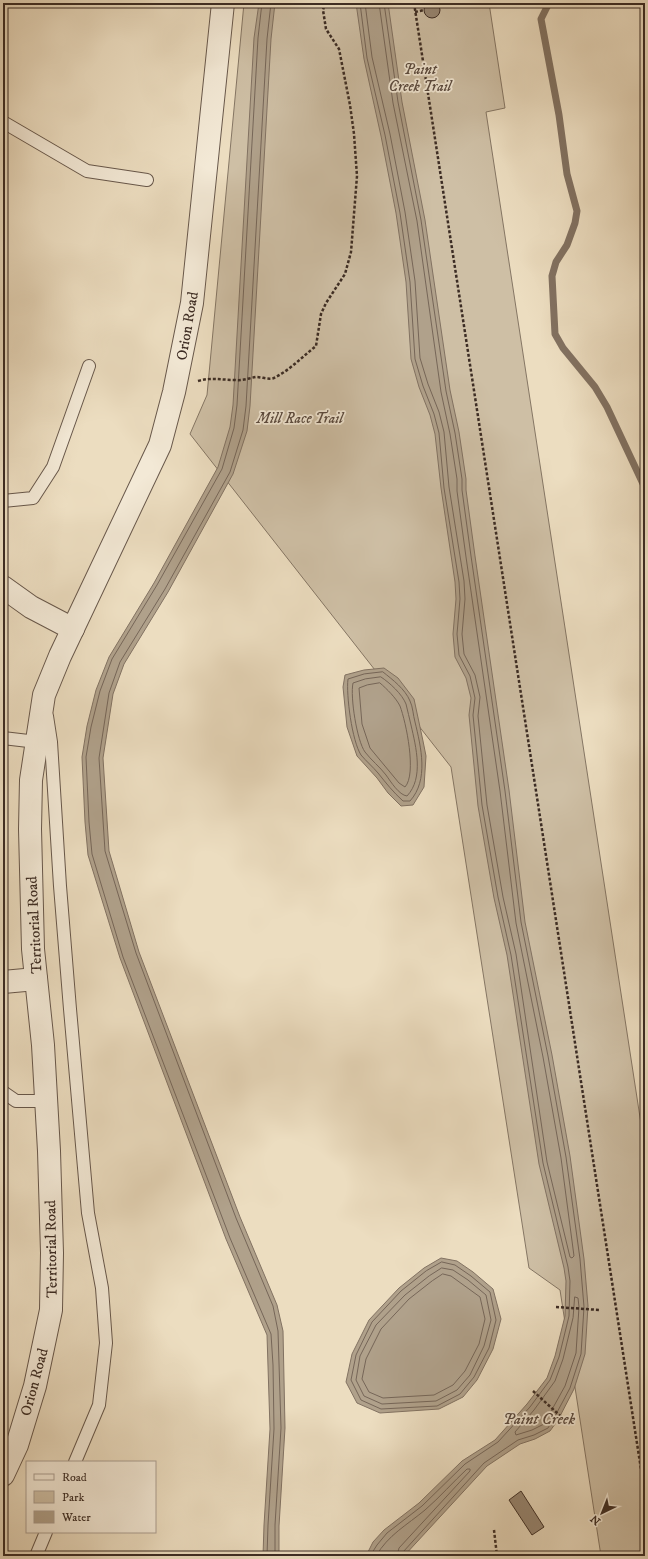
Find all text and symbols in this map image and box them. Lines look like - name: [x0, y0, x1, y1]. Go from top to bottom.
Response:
- park label: Paint Creek Trail: [389, 60, 454, 96]
- street label: Orion Road: [172, 290, 203, 362]
- park label: Mill Race Trail: [256, 409, 345, 428]
- street label: Territorial Road: [22, 875, 47, 974]
- street label: Territorial Road: [41, 1199, 62, 1298]
- street label: Orion Road: [16, 1346, 53, 1418]
- water label: Paint Creek: [503, 1409, 575, 1429]
- legend: [26, 1461, 156, 1533]
- text: Road: [62, 1470, 87, 1485]
- text: Park: [62, 1490, 84, 1505]
- north arrow: [582, 1493, 622, 1533]
- text: Water: [61, 1510, 91, 1525]
- text: N: [588, 1511, 604, 1528]

